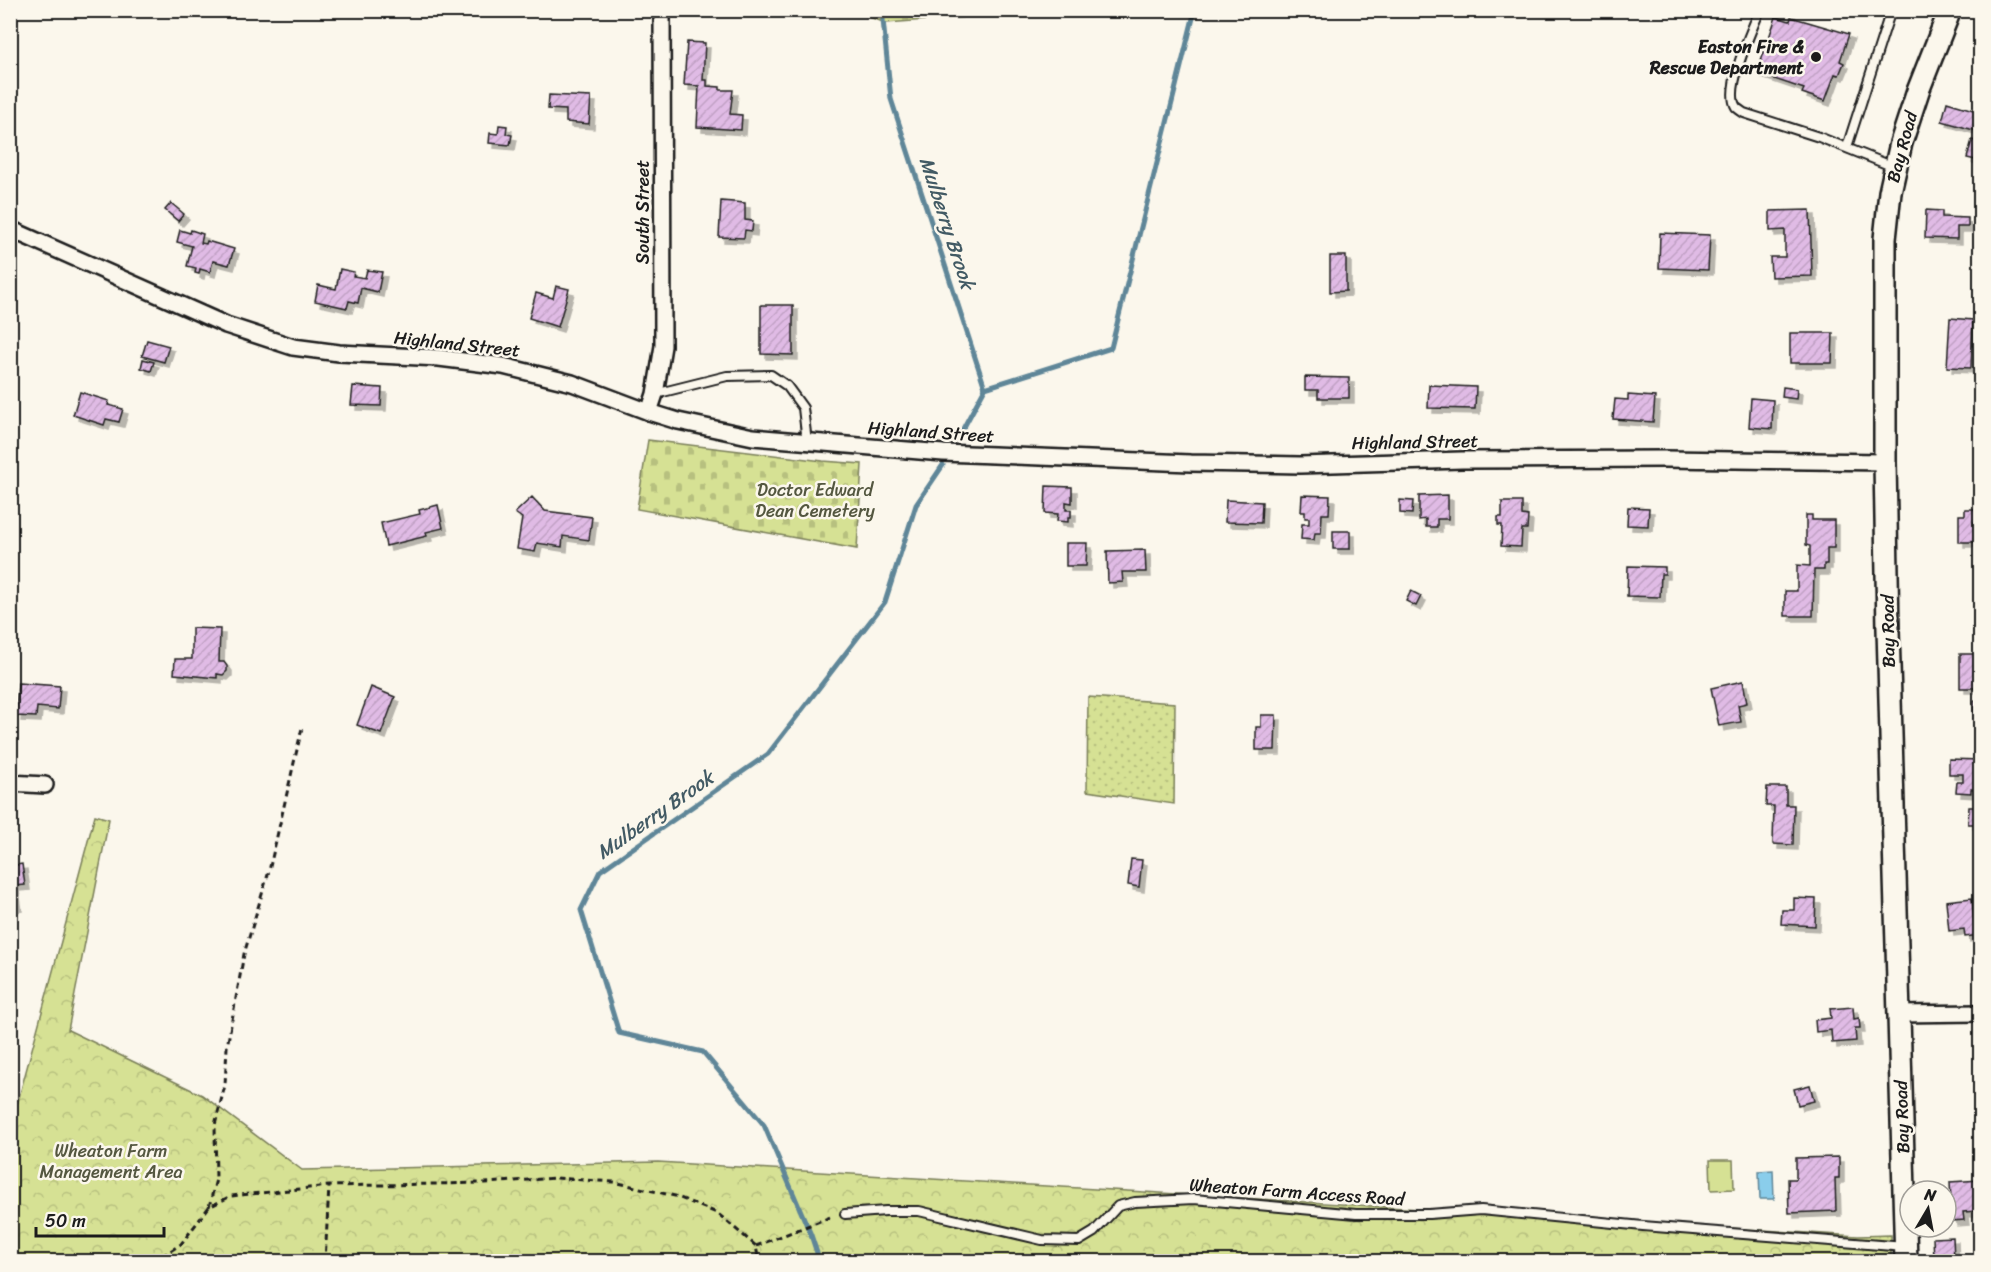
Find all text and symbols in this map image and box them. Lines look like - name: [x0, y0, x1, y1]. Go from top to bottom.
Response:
- place label: Easton Fire & Rescue Department: [1649, 31, 1805, 84]
- marker: Easton Fire & Rescue Department: [1809, 50, 1823, 64]
- street label: Bay Road: [1877, 106, 1927, 186]
- water label: Mulberry Brook: [909, 152, 986, 296]
- street label: South Street: [627, 160, 659, 264]
- street label: Highland Street: [392, 321, 522, 367]
- street label: Highland Street: [867, 412, 995, 452]
- street label: Highland Street: [1351, 425, 1479, 459]
- park label: Doctor Edward Dean Cemetery: [755, 474, 875, 527]
- street label: Bay Road: [1871, 593, 1905, 668]
- water label: Mulberry Brook: [589, 760, 723, 869]
- street label: Bay Road: [1885, 1078, 1919, 1154]
- park label: Wheaton Farm Management Area: [39, 1135, 183, 1188]
- street label: Wheaton Farm Access Road: [1188, 1169, 1407, 1216]
- north arrow: [1898, 1179, 1958, 1239]
- text: N: [1922, 1179, 1939, 1210]
- scale bar: [36, 1200, 164, 1238]
- text: 50 m: [45, 1205, 86, 1237]

